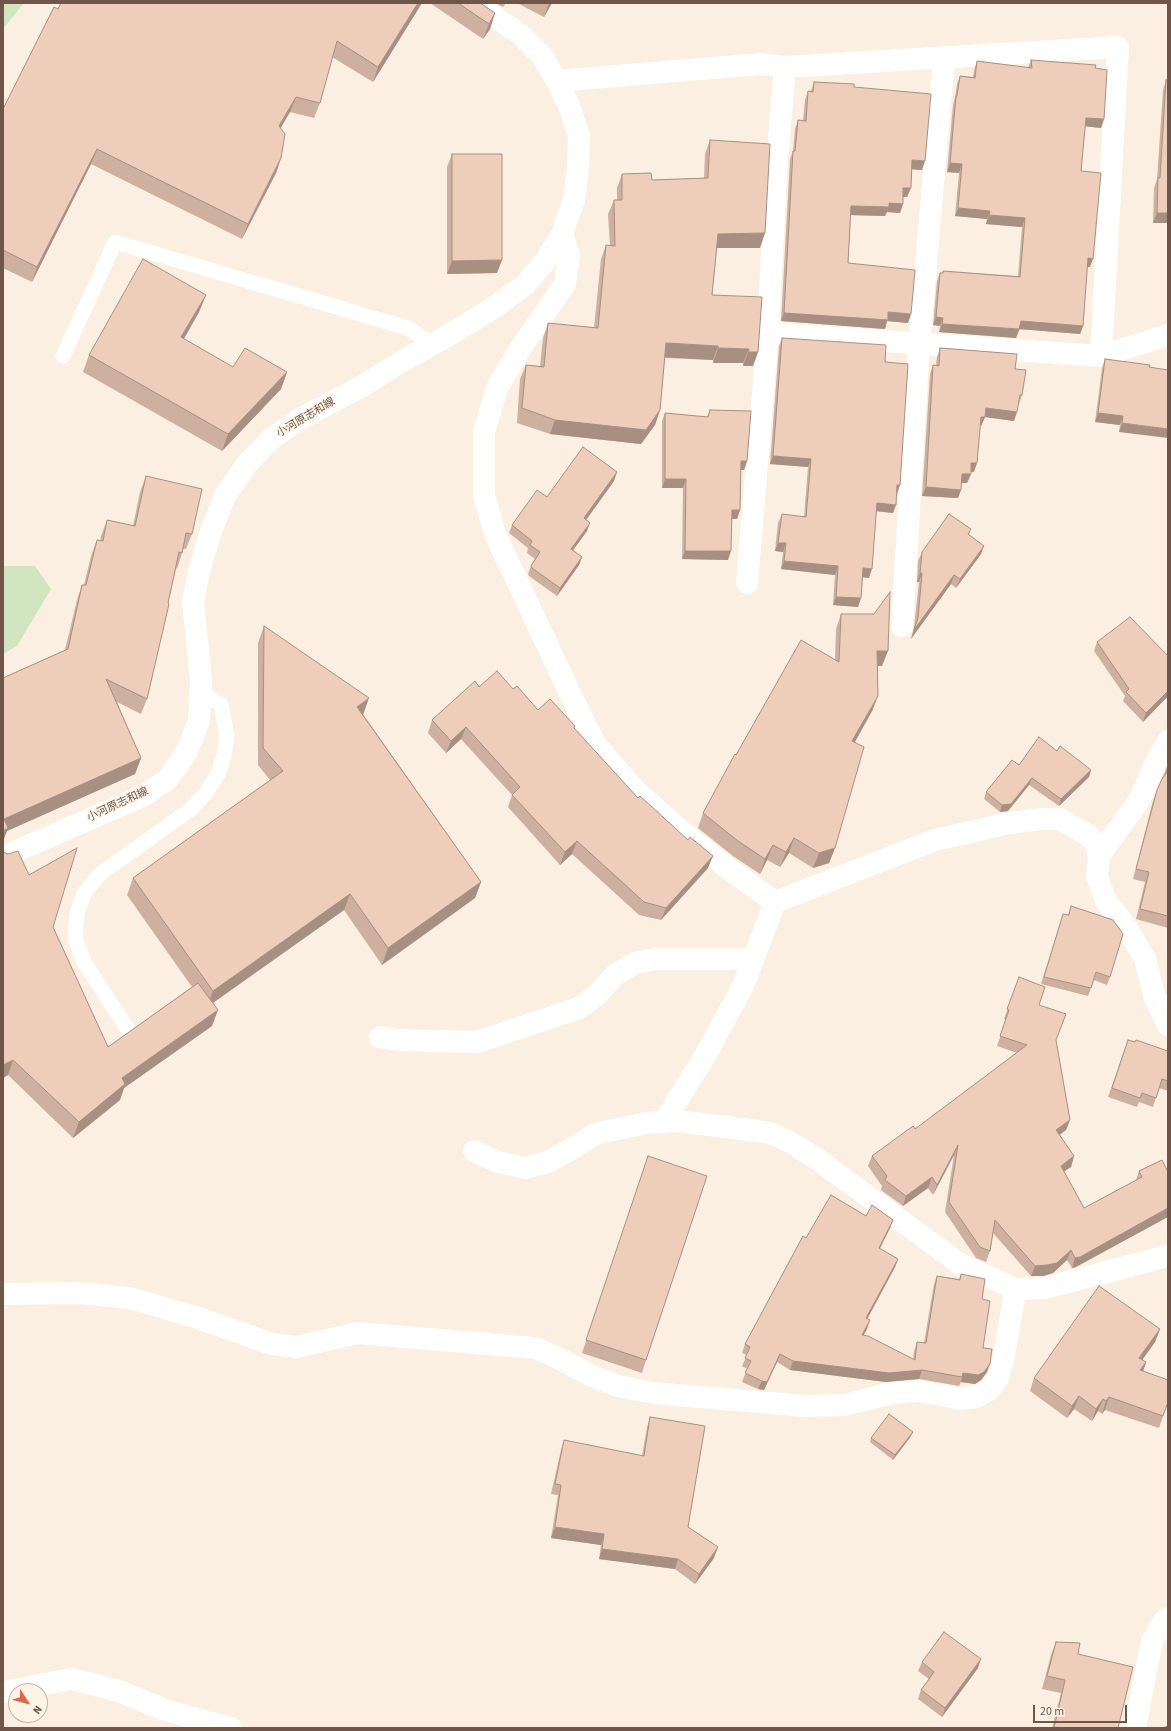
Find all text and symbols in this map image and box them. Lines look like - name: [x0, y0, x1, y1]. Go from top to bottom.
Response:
- street label: 小河原志和線: [274, 395, 338, 441]
- street label: 小河原志和線: [85, 785, 151, 825]
- north arrow: [8, 1683, 48, 1723]
- scale bar: [1035, 1697, 1129, 1723]
- text: N: [29, 1702, 46, 1717]
- text: 20 m: [1040, 1703, 1064, 1720]

